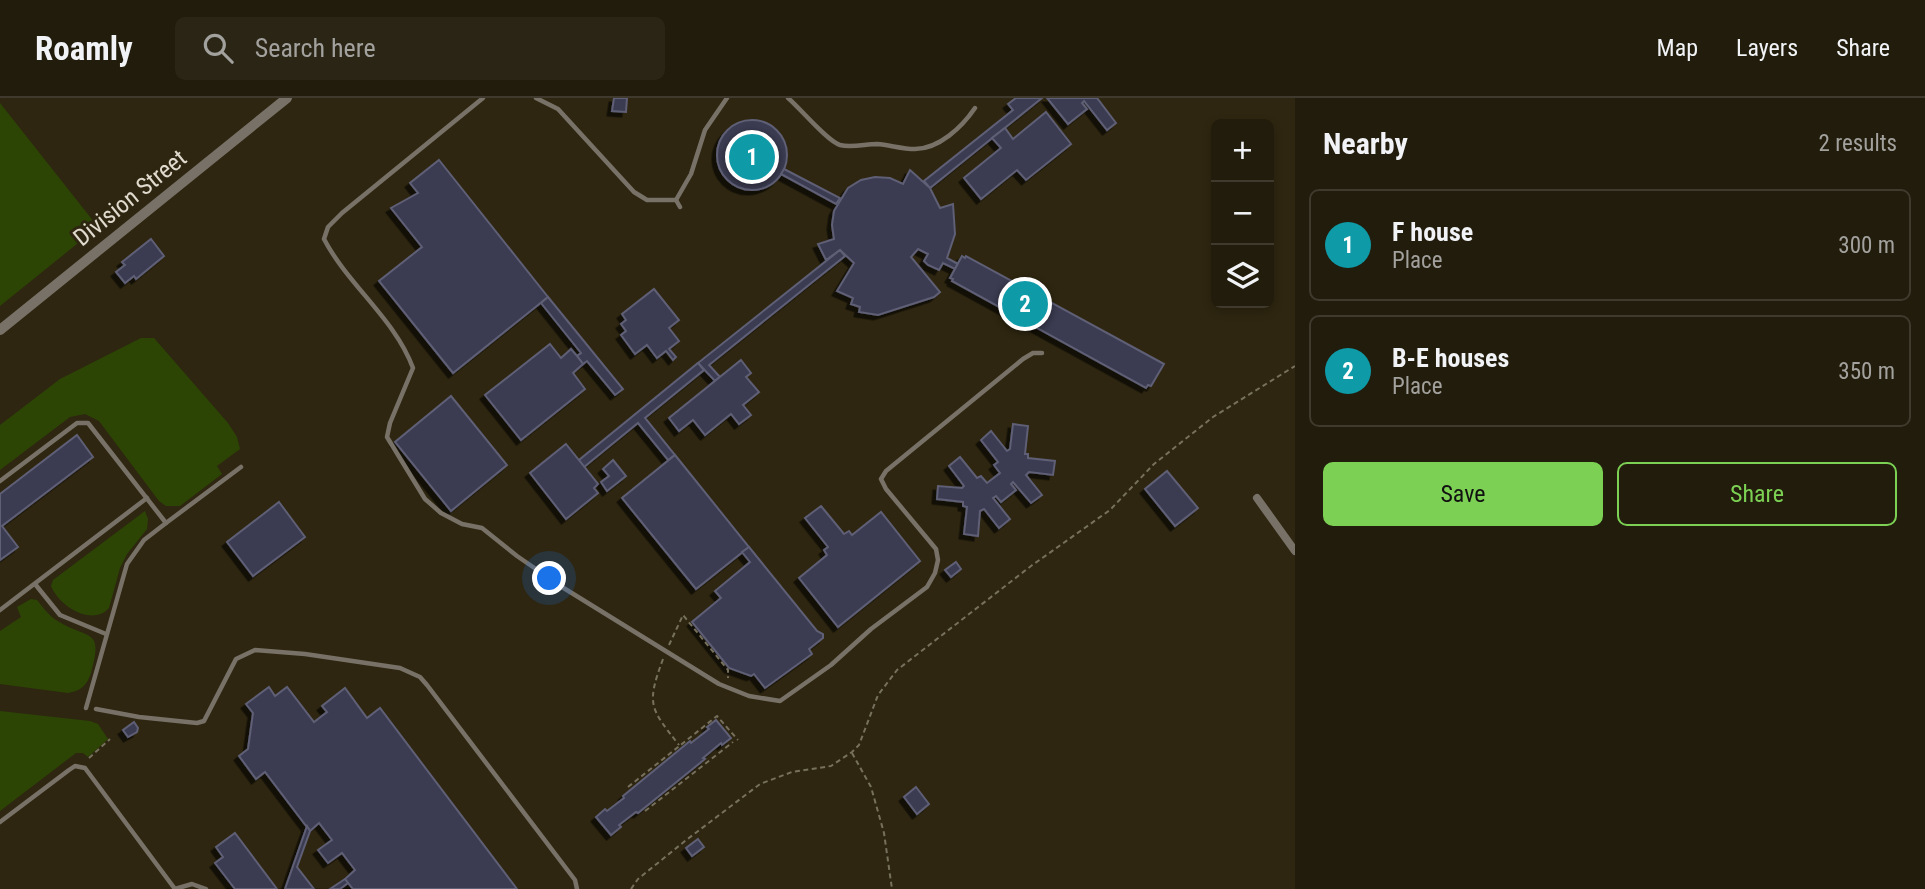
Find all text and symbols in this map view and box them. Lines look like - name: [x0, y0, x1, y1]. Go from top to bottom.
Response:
- search box: [175, 17, 665, 80]
- text: Roamly: [35, 29, 133, 68]
- icon: search: [199, 29, 237, 67]
- text: Search here: [255, 33, 376, 63]
- text: Map: [1657, 34, 1698, 62]
- text: Layers: [1736, 34, 1798, 62]
- text: Share: [1836, 34, 1890, 62]
- map controls: [1211, 119, 1274, 308]
- button: +: [1211, 119, 1274, 182]
- text: Nearby: [1323, 126, 1408, 161]
- text: 2 results: [1819, 130, 1897, 157]
- pin: 1: [729, 131, 775, 183]
- street label: Division Street: [68, 144, 192, 252]
- button: −: [1211, 182, 1274, 245]
- text: F house: [1392, 217, 1473, 247]
- text: 1: [1342, 232, 1354, 259]
- text: 300 m: [1838, 232, 1895, 259]
- button: layers: [1211, 245, 1274, 308]
- text: Place: [1392, 247, 1442, 274]
- pin: 2: [1002, 278, 1048, 330]
- text: B-E houses: [1392, 343, 1509, 373]
- text: 2: [1342, 358, 1354, 385]
- text: 350 m: [1838, 358, 1895, 385]
- text: Place: [1392, 373, 1442, 400]
- button: Save: [1323, 462, 1603, 526]
- button: Share: [1617, 462, 1897, 526]
- your location: [532, 561, 566, 595]

